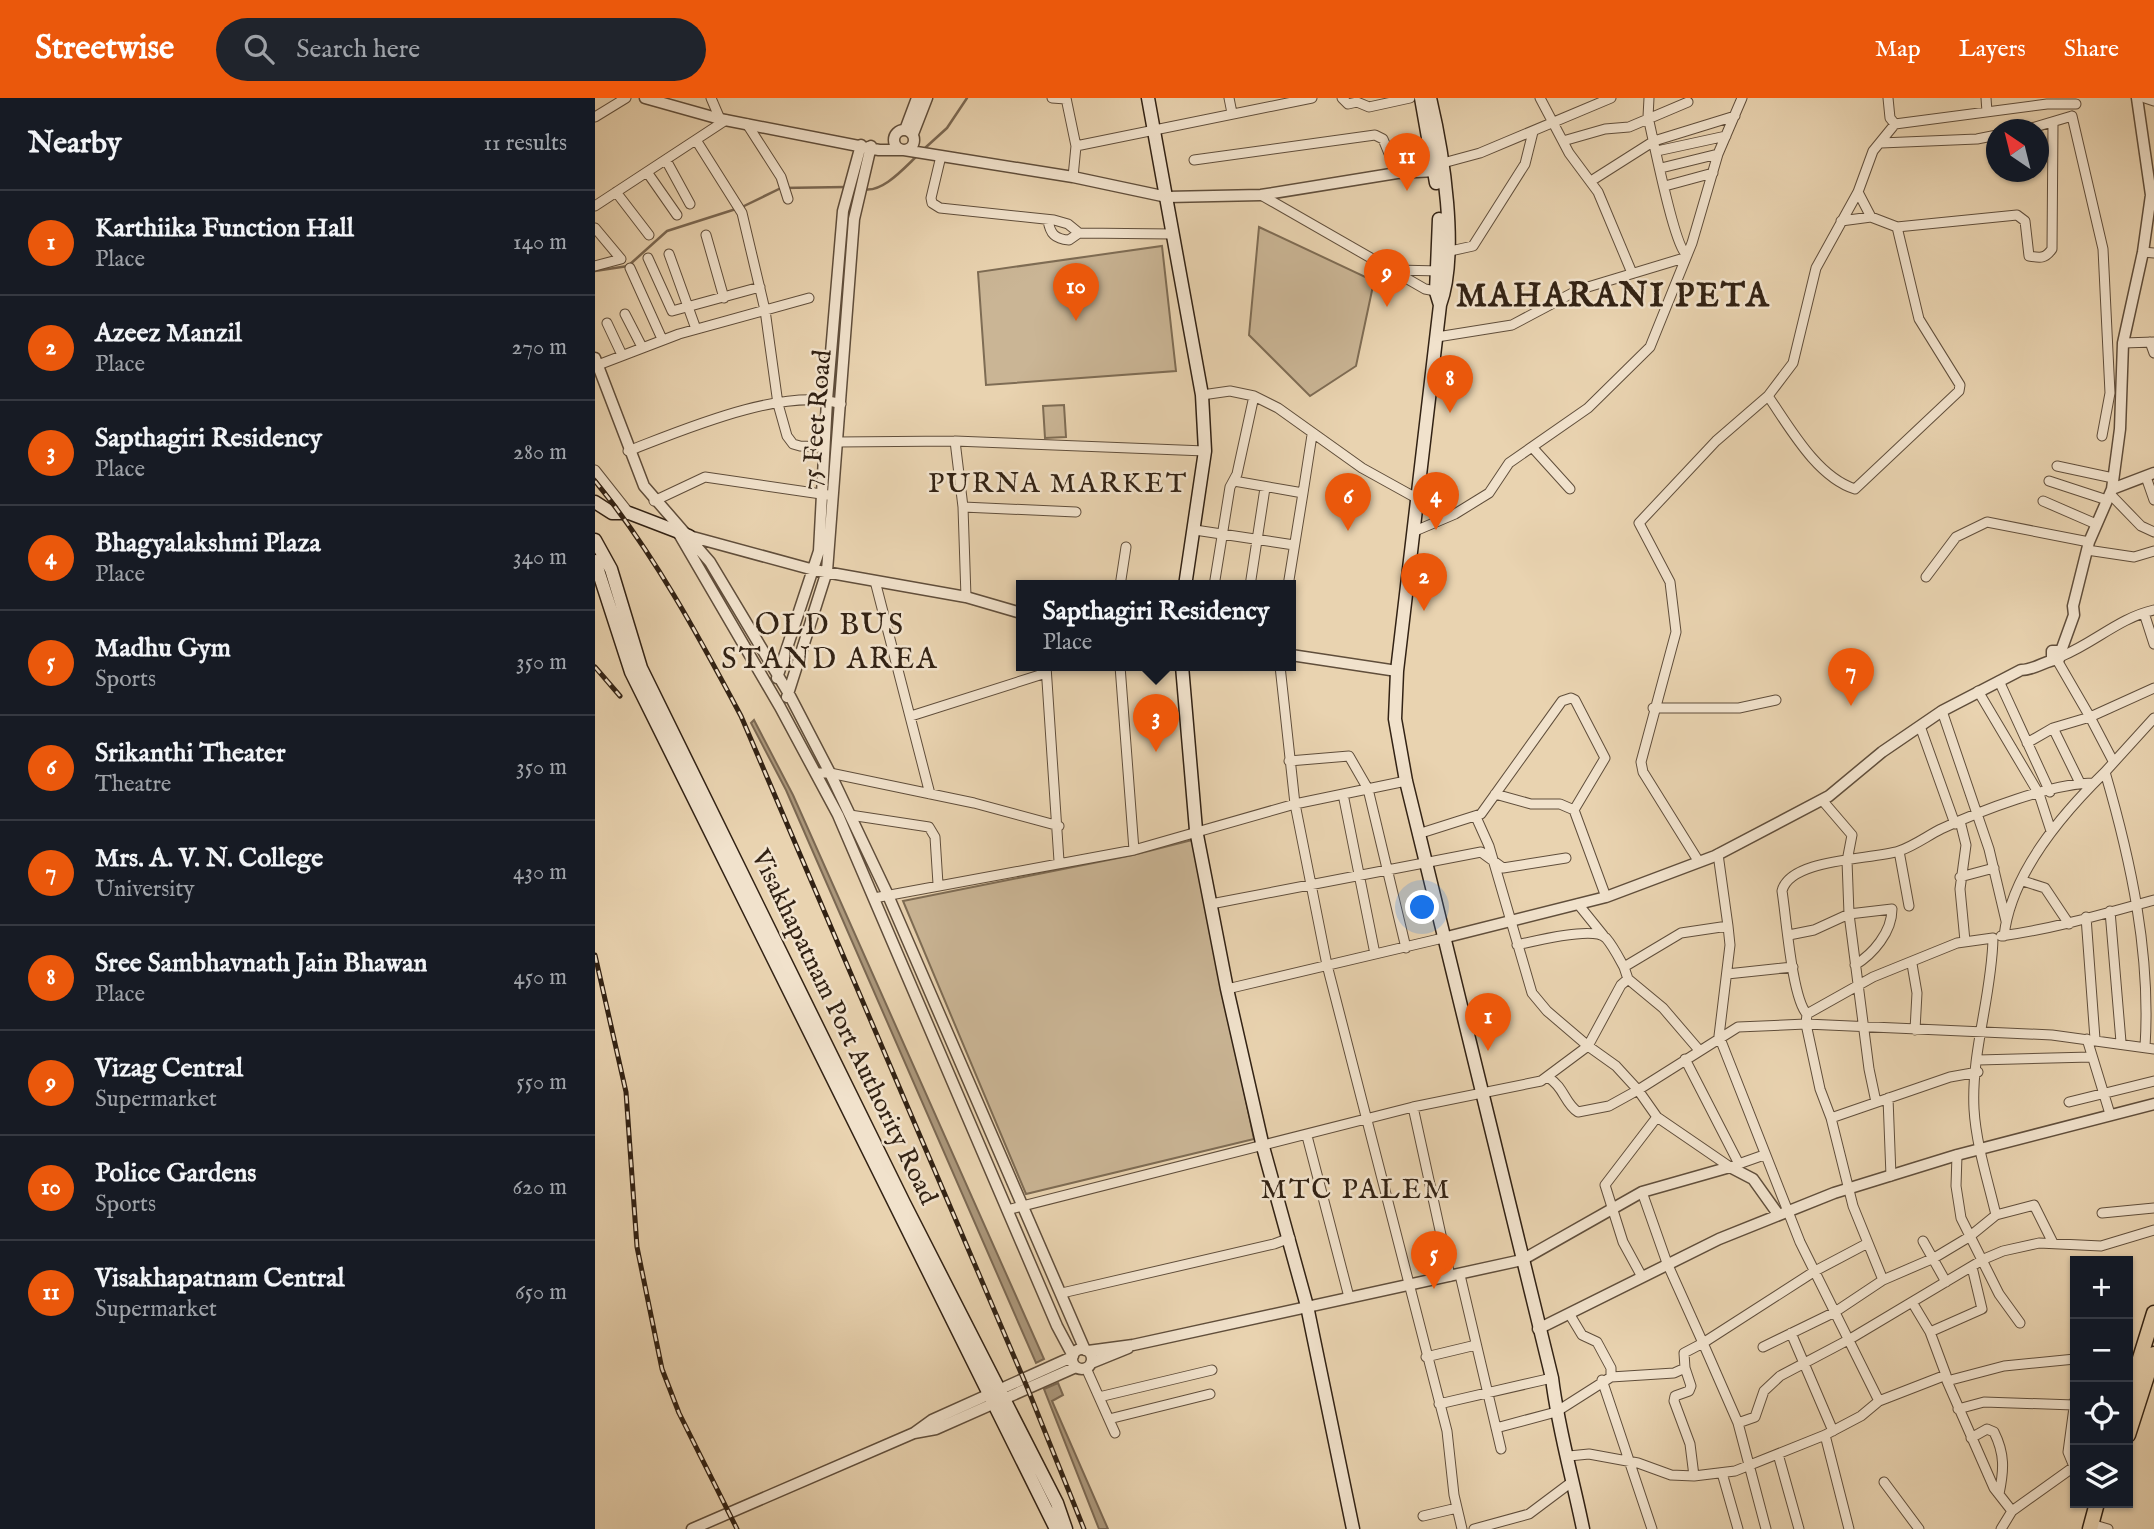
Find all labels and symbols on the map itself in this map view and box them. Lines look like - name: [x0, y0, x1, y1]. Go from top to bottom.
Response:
- north arrow: [1986, 119, 2049, 182]
- pin: 11: [1384, 133, 1430, 191]
- pin: 9: [1364, 249, 1410, 307]
- pin: 10: [1053, 263, 1099, 321]
- district label: MAHARANI PETA: [1456, 276, 1770, 318]
- street label: 75 Feet Road: [794, 348, 840, 492]
- pin: 8: [1427, 355, 1473, 413]
- district label: PURNA MARKET: [928, 467, 1188, 502]
- pin: 4: [1413, 472, 1459, 530]
- pin: 6: [1325, 473, 1371, 531]
- pin: 2: [1401, 553, 1447, 611]
- district label: OLD BUS STAND AREA: [721, 607, 939, 679]
- pin: 7: [1828, 648, 1874, 706]
- pin: 3: [1133, 694, 1179, 752]
- street label: Visakhapatnam Port Authority Road: [743, 843, 945, 1210]
- your location: [1405, 890, 1439, 924]
- pin: 1: [1465, 993, 1511, 1051]
- district label: MTC PALEM: [1261, 1173, 1451, 1208]
- pin: 5: [1411, 1231, 1457, 1289]

